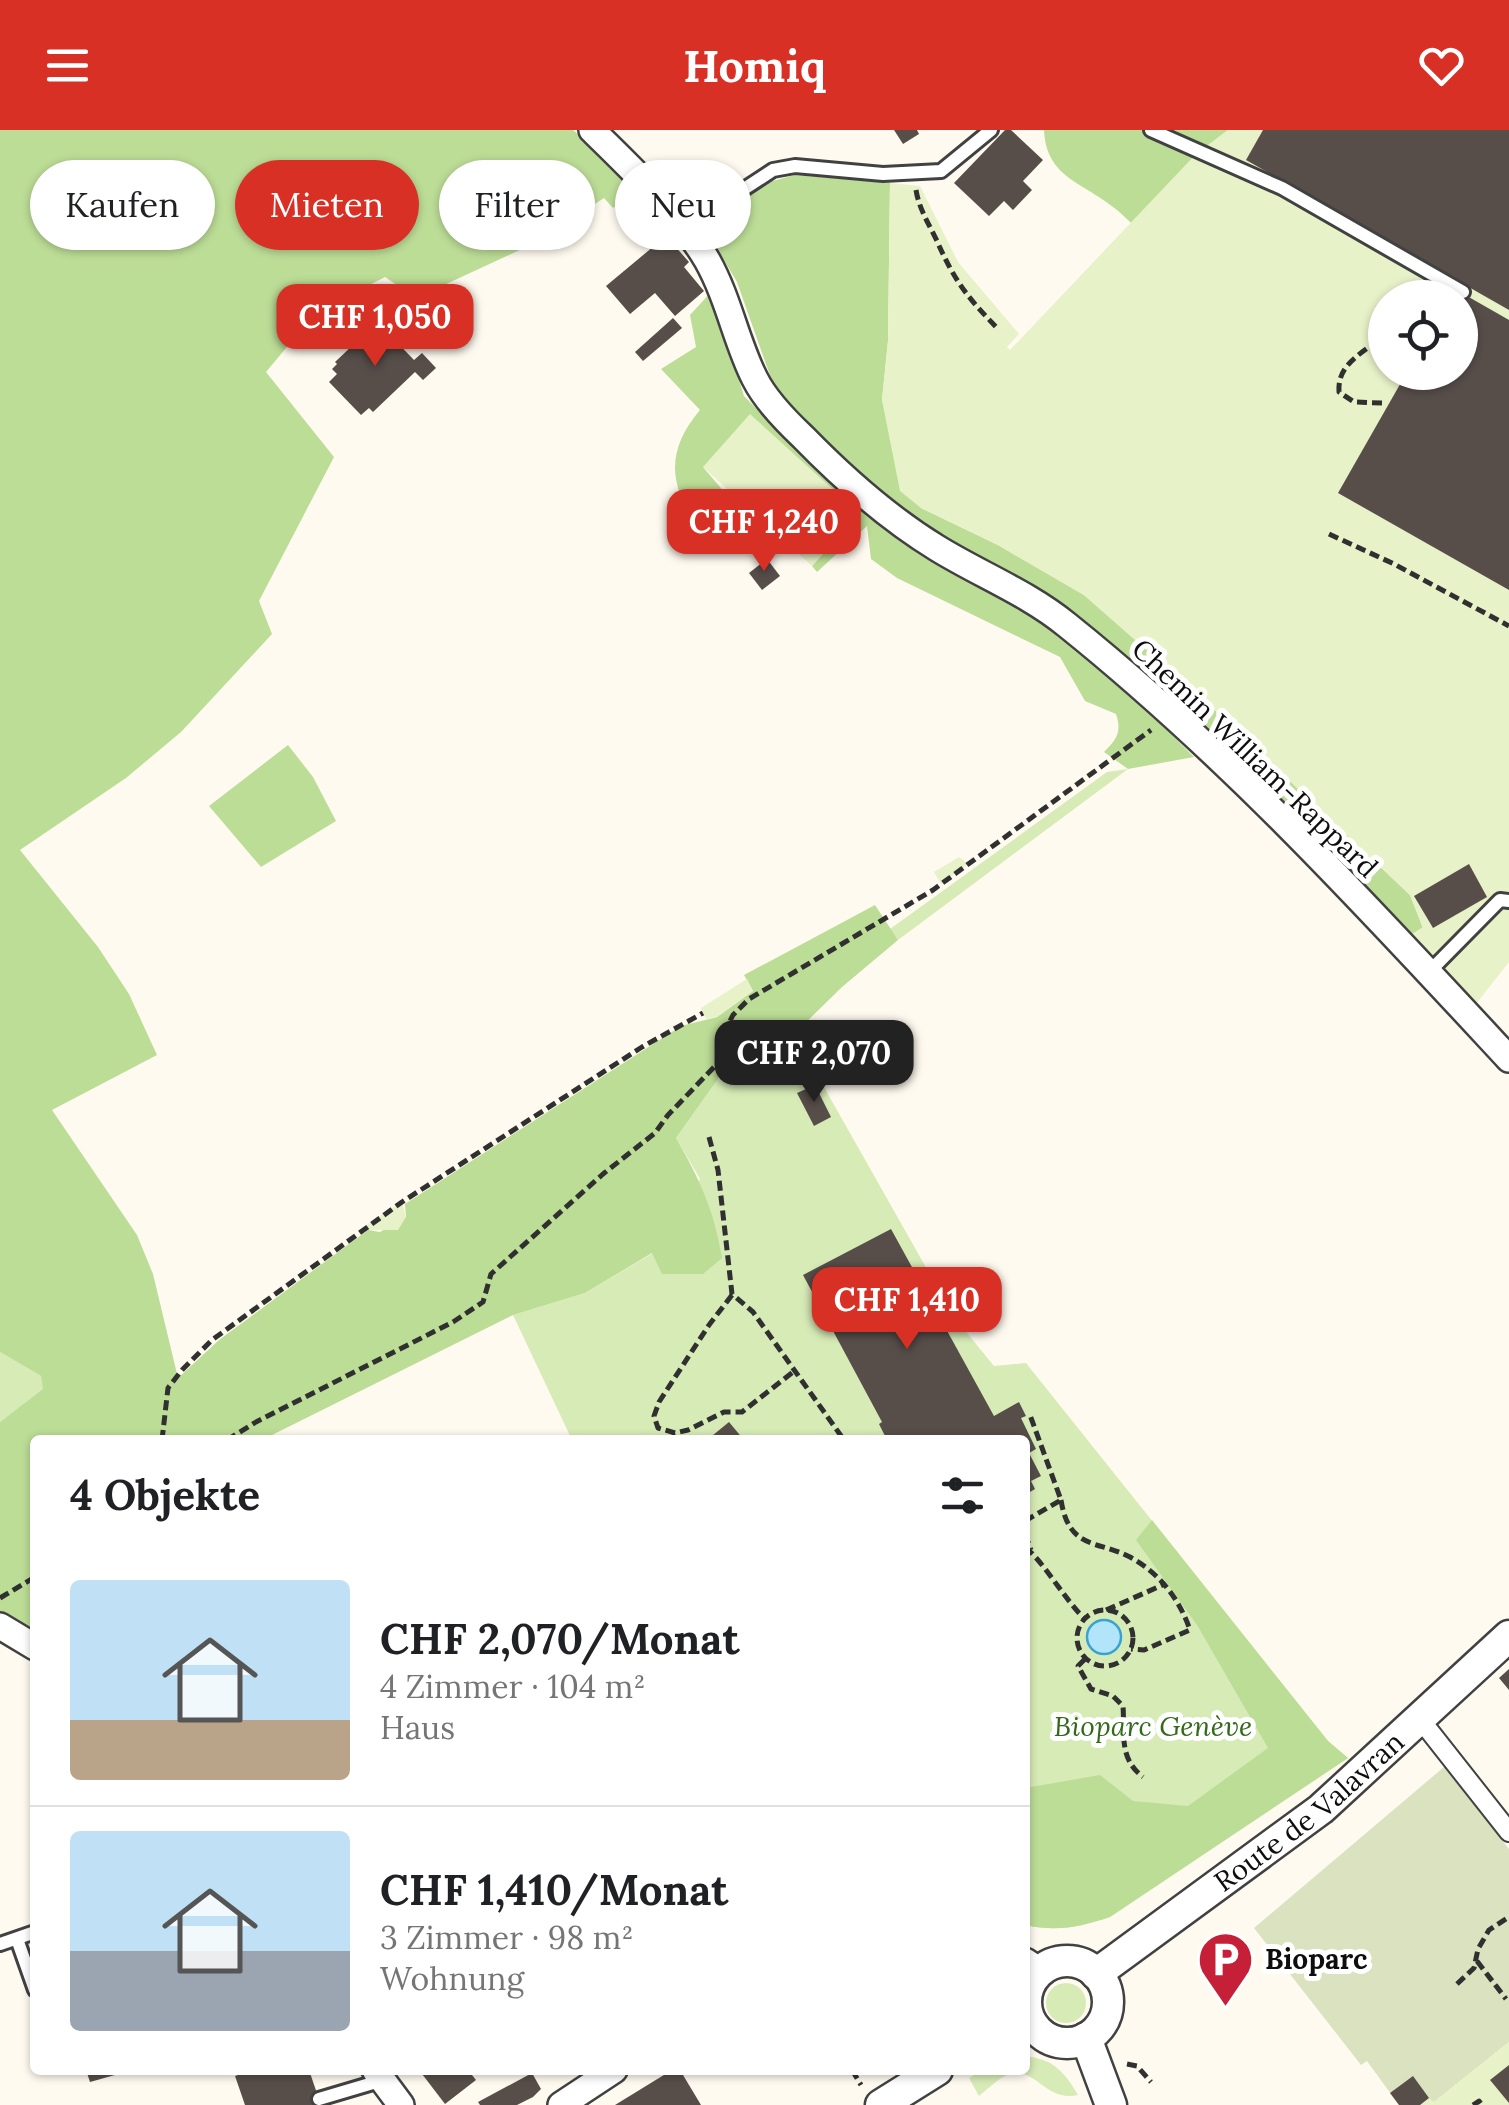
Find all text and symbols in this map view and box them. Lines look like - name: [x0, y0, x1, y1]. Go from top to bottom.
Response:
- text: Homiq: [683, 37, 826, 94]
- icon: menu: [40, 38, 95, 93]
- icon: heart: [1414, 38, 1469, 93]
- chip: Kaufen: [30, 160, 215, 250]
- chip: Mieten: [235, 160, 419, 250]
- chip: Filter: [439, 160, 595, 250]
- chip: Neu: [615, 160, 751, 250]
- map controls: [1368, 280, 1478, 390]
- button: locate: [1368, 280, 1478, 390]
- pin: CHF 1,050: [261, 284, 489, 369]
- text: CHF 1,050: [298, 296, 452, 337]
- pin: CHF 1,240: [650, 489, 878, 574]
- text: CHF 1,240: [689, 501, 839, 542]
- street label: Chemin William-Rappard: [1124, 631, 1386, 885]
- pin: CHF 2,070: [700, 1020, 928, 1105]
- text: CHF 2,070: [737, 1032, 891, 1073]
- pin: CHF 1,410: [793, 1267, 1021, 1352]
- text: CHF 1,410: [834, 1279, 980, 1320]
- text: 4 Objekte: [70, 1468, 260, 1522]
- icon: filters: [935, 1468, 990, 1523]
- text: CHF 2,070/Monat: [380, 1612, 739, 1666]
- icon: home: [150, 1620, 270, 1740]
- text: 4 Zimmer · 104 m²: [380, 1666, 646, 1707]
- text: Haus: [380, 1707, 455, 1748]
- park label: Bioparc Genève: [1054, 1708, 1252, 1744]
- street label: Route de Valavran: [1207, 1724, 1411, 1899]
- text: CHF 1,410/Monat: [380, 1863, 728, 1917]
- icon: home: [150, 1871, 270, 1991]
- text: 3 Zimmer · 98 m²: [380, 1917, 634, 1958]
- parking icon: Bioparc: [1196, 1929, 1256, 2008]
- place label: Bioparc: [1265, 1941, 1368, 1977]
- text: Wohnung: [380, 1958, 524, 1999]

